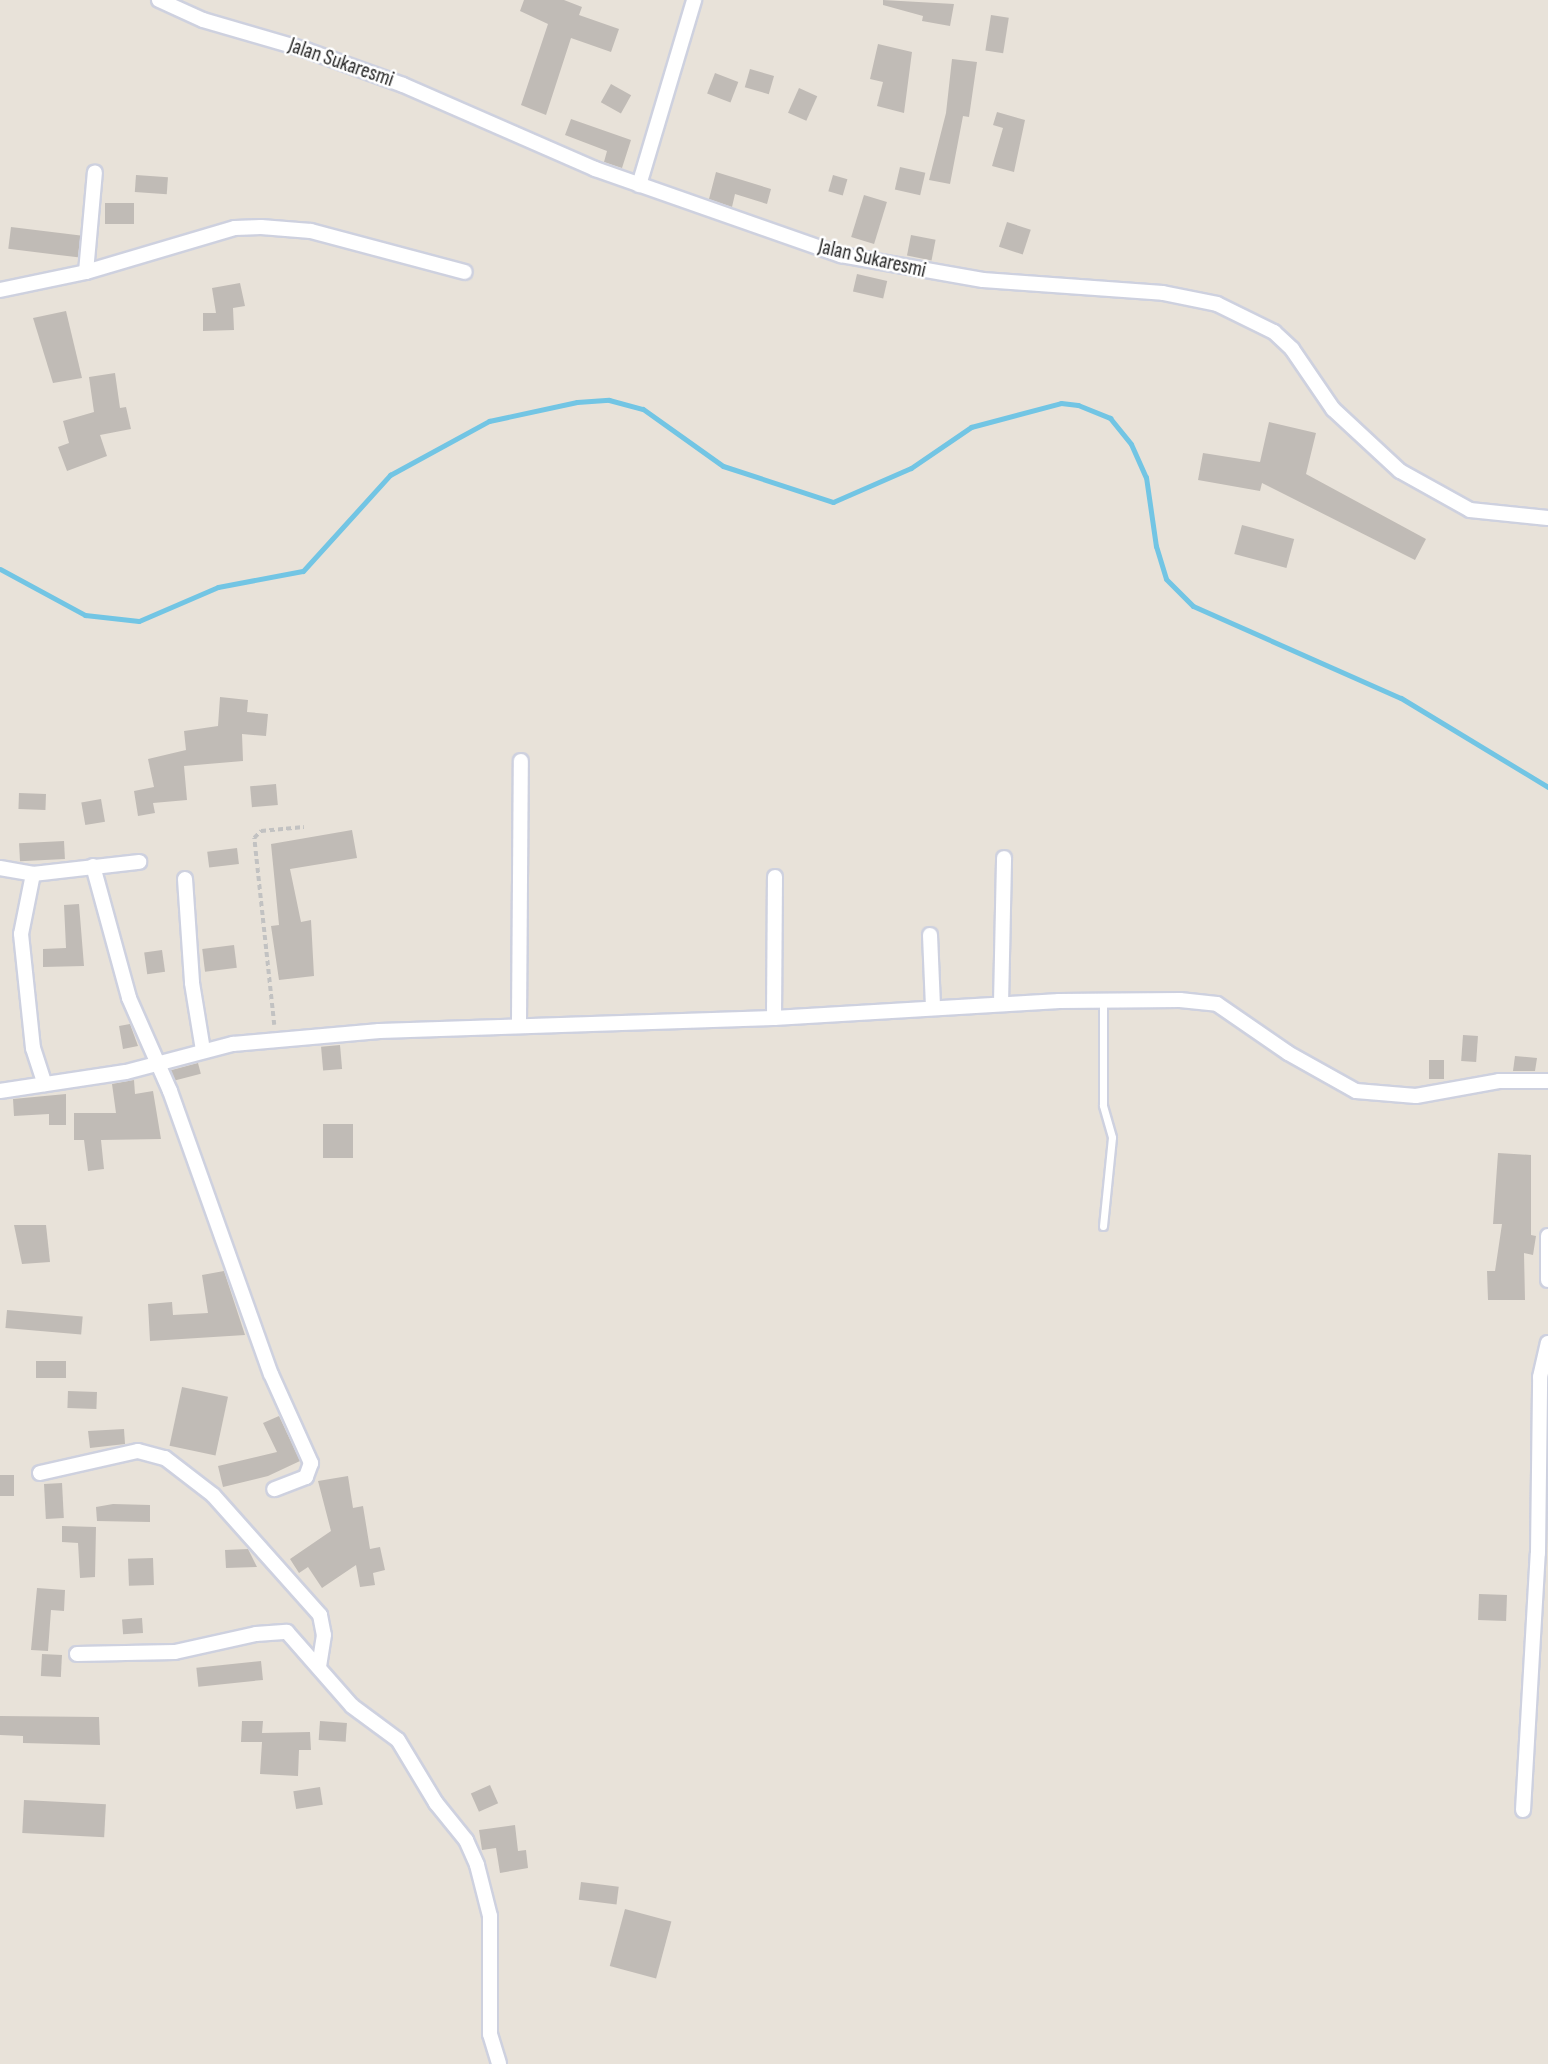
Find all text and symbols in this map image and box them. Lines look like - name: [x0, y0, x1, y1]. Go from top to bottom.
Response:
- street label: Jalan Sukaresmi: [285, 33, 397, 93]
- street label: Jalan Sukaresmi: [816, 234, 928, 284]

